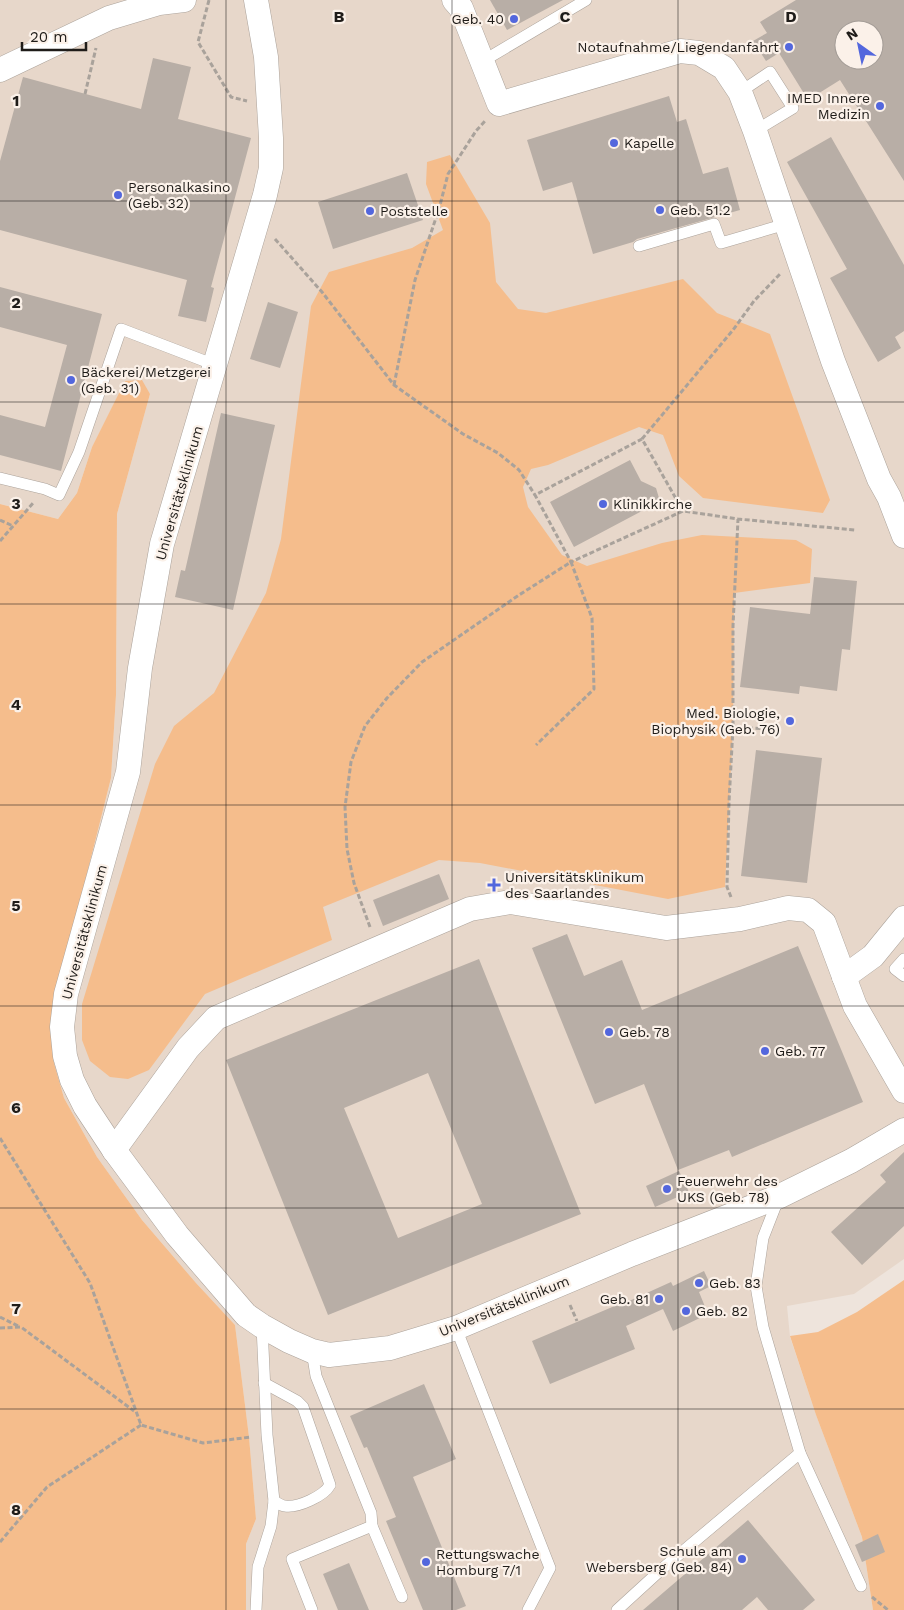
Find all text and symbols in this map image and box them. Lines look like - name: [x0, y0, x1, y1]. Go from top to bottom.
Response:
- text: B: [334, 7, 345, 26]
- text: C: [560, 7, 571, 26]
- text: D: [785, 7, 797, 26]
- place label: Geb. 40: [452, 11, 504, 27]
- marker: Geb. 40: [508, 13, 520, 25]
- scale bar: [22, 20, 86, 52]
- north arrow: [834, 20, 884, 70]
- text: N: [843, 25, 861, 44]
- text: 20 m: [30, 28, 68, 46]
- place label: Notaufnahme/Liegendanfahrt: [577, 39, 779, 55]
- marker: Notaufnahme/Liegendanfahrt: [783, 41, 795, 53]
- place label: IMED Innere Medizin: [787, 90, 870, 122]
- text: 1: [13, 91, 19, 110]
- marker: IMED Innere Medizin: [874, 100, 886, 112]
- place label: Kapelle: [624, 135, 674, 151]
- marker: Kapelle: [608, 137, 620, 149]
- place label: Personalkasino (Geb. 32): [128, 179, 230, 211]
- marker: Personalkasino (Geb. 32): [112, 189, 124, 201]
- place label: Geb. 51.2: [670, 202, 731, 218]
- place label: Poststelle: [380, 203, 448, 219]
- marker: Geb. 51.2: [654, 204, 666, 216]
- marker: Poststelle: [364, 205, 376, 217]
- text: 2: [11, 293, 21, 312]
- place label: Bäckerei/Metzgerei (Geb. 31): [81, 364, 211, 396]
- marker: Bäckerei/Metzgerei (Geb. 31): [65, 374, 77, 386]
- street label: Universitätsklinikum: [152, 424, 206, 562]
- text: 3: [11, 494, 21, 513]
- place label: Klinikkirche: [613, 496, 692, 512]
- marker: Klinikkirche: [597, 498, 609, 510]
- text: 4: [11, 695, 21, 714]
- place label: Med. Biologie, Biophysik (Geb. 76): [651, 705, 780, 737]
- marker: Med. Biologie, Biophysik (Geb. 76): [784, 715, 796, 727]
- street label: Universitätsklinikum: [58, 863, 110, 1001]
- place label: Universitätsklinikum des Saarlandes: [505, 869, 644, 901]
- marker: Universitätsklinikum des Saarlandes: [487, 878, 501, 892]
- text: 5: [11, 896, 21, 915]
- place label: Geb. 78: [619, 1024, 670, 1040]
- marker: Geb. 78: [603, 1026, 615, 1038]
- place label: Geb. 77: [775, 1043, 826, 1059]
- marker: Geb. 77: [759, 1045, 771, 1057]
- text: 6: [11, 1098, 21, 1117]
- place label: Feuerwehr des UKS (Geb. 78): [677, 1173, 778, 1205]
- marker: Feuerwehr des UKS (Geb. 78): [661, 1183, 673, 1195]
- street label: Universitätsklinikum: [437, 1273, 571, 1339]
- place label: Geb. 83: [709, 1275, 761, 1291]
- marker: Geb. 83: [693, 1277, 705, 1289]
- place label: Geb. 81: [600, 1291, 649, 1307]
- marker: Geb. 81: [653, 1293, 665, 1305]
- text: 7: [11, 1299, 21, 1318]
- place label: Geb. 82: [696, 1303, 748, 1319]
- marker: Geb. 82: [680, 1305, 692, 1317]
- text: 8: [11, 1500, 21, 1519]
- place label: Schule am Webersberg (Geb. 84): [586, 1543, 732, 1575]
- place label: Rettungswache Homburg 7/1: [436, 1546, 540, 1578]
- marker: Schule am Webersberg (Geb. 84): [736, 1553, 748, 1565]
- marker: Rettungswache Homburg 7/1: [420, 1556, 432, 1568]

